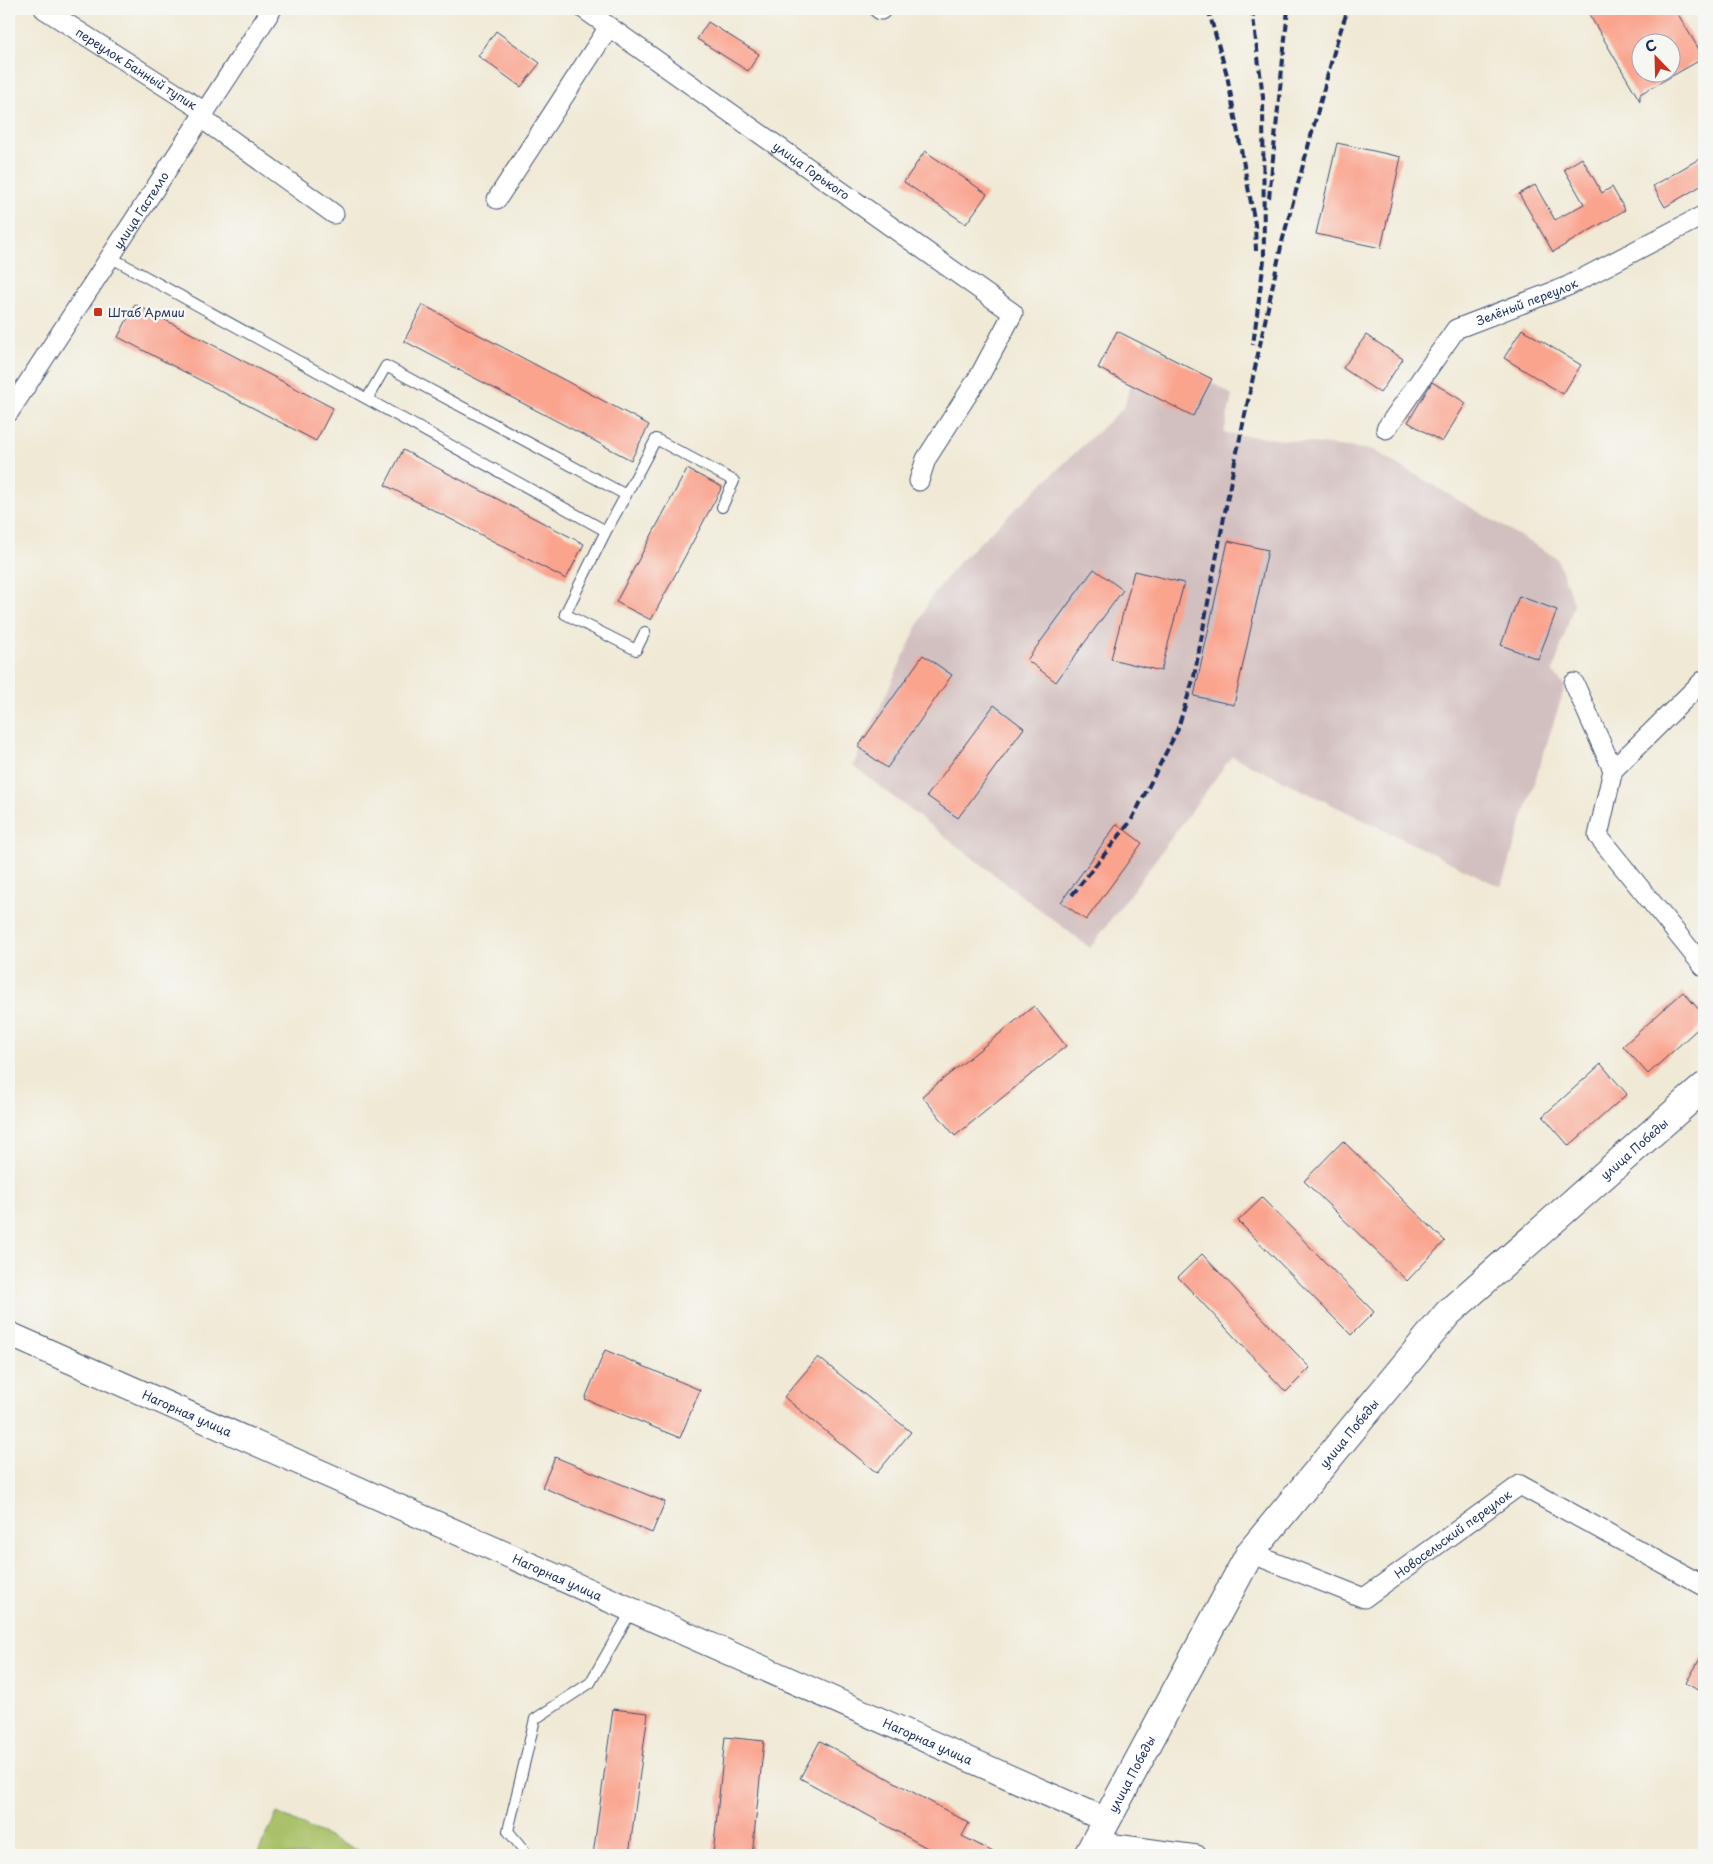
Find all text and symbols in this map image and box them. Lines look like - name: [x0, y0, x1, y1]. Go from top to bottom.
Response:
- street label: переулок Банный тупик: [73, 23, 202, 114]
- north arrow: [1630, 32, 1680, 82]
- text: С: [1642, 34, 1660, 57]
- street label: улица Горького: [770, 137, 854, 204]
- street label: улица Гастелло: [109, 168, 173, 253]
- street label: Зелёный переулок: [1473, 273, 1582, 329]
- place label: Штаб Армии: [108, 303, 185, 321]
- marker: Штаб Армии: [92, 306, 104, 318]
- street label: улица Победы: [1596, 1114, 1672, 1184]
- street label: Нагорная улица: [140, 1385, 235, 1441]
- street label: улица Победы: [1315, 1395, 1383, 1472]
- street label: Новосельский переулок: [1390, 1485, 1516, 1582]
- street label: Нагорная улица: [510, 1549, 606, 1605]
- street label: Нагорная улица: [880, 1713, 976, 1769]
- street label: улица Победы: [1104, 1732, 1159, 1816]

